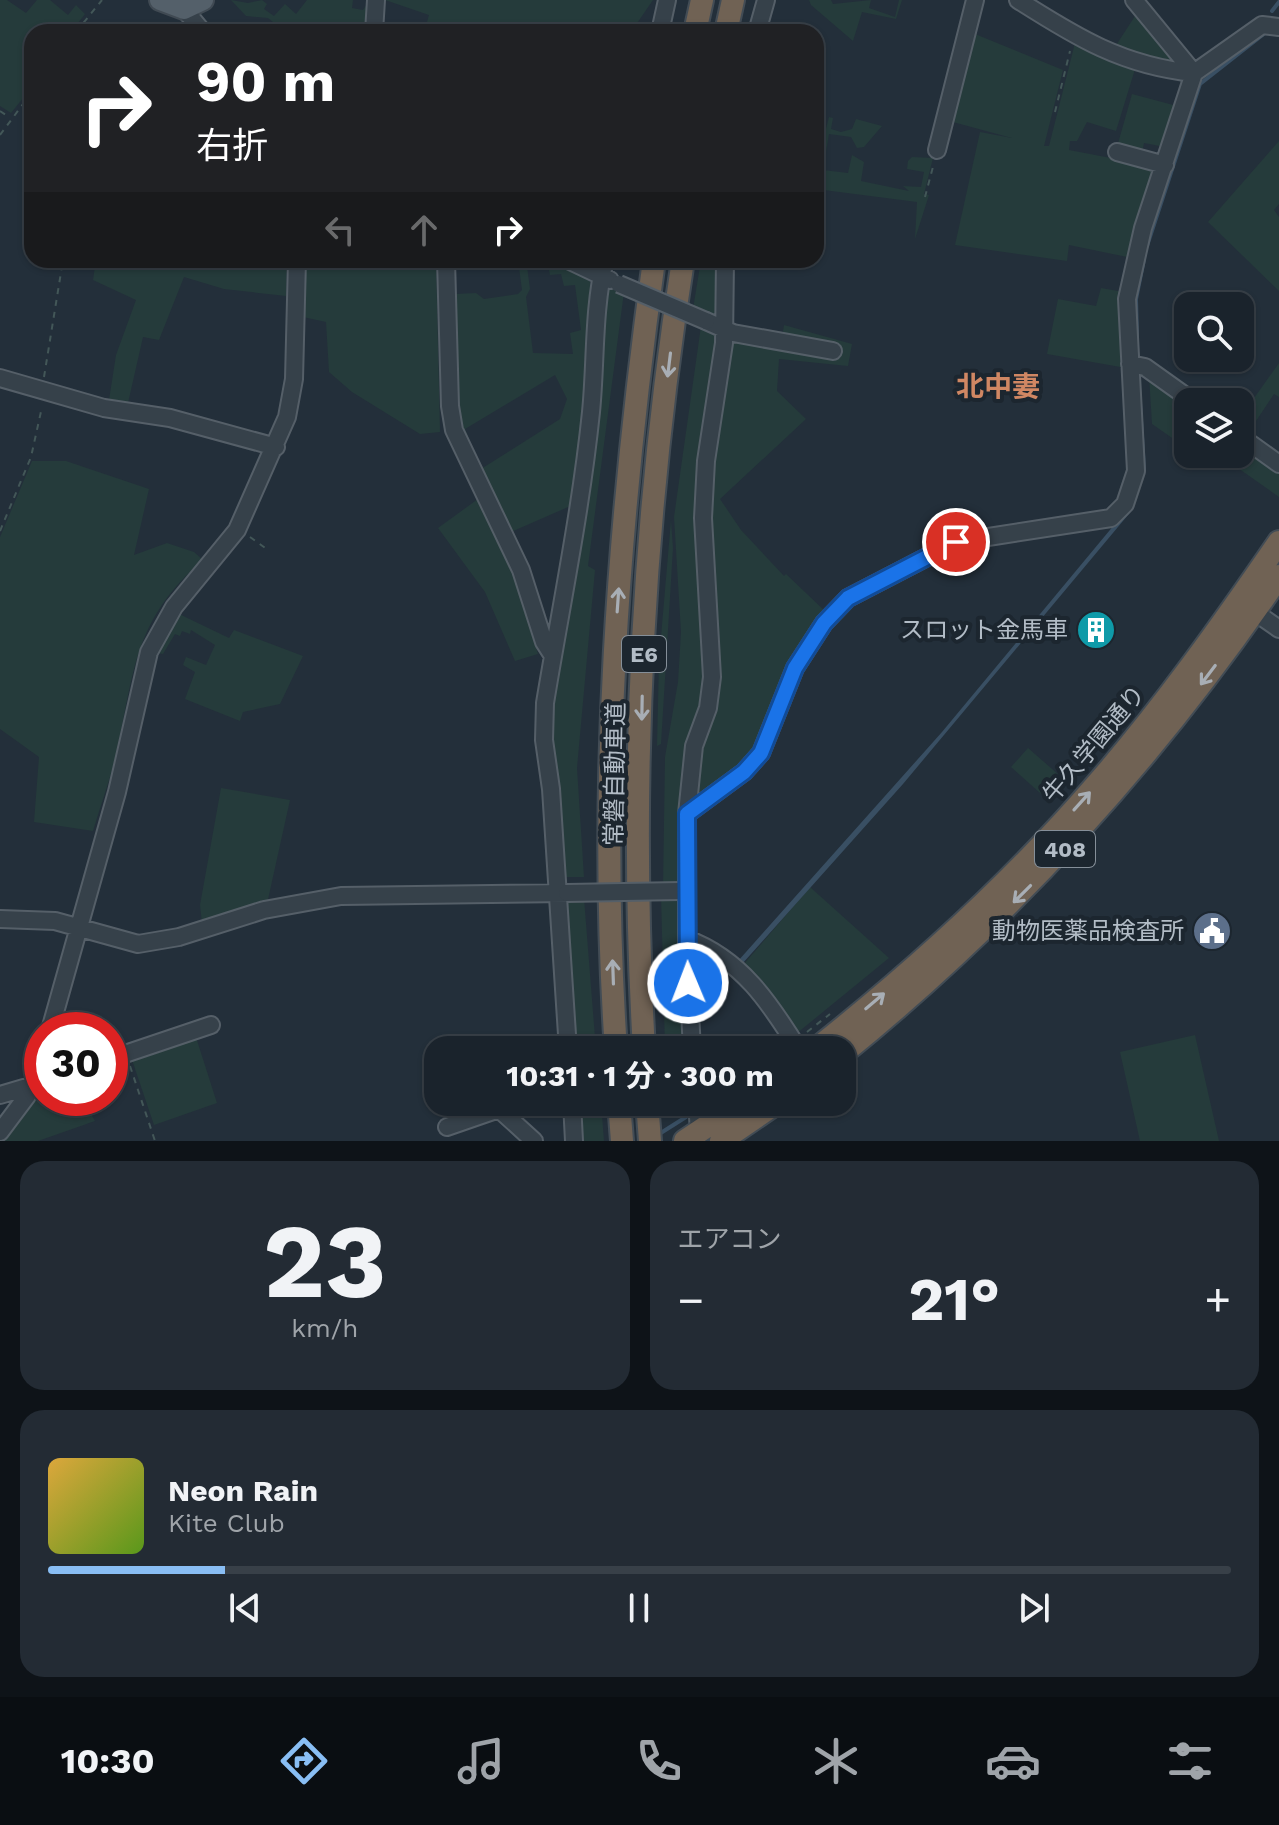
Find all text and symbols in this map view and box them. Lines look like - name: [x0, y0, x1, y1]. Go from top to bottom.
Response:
- text: 90 m: [196, 49, 335, 115]
- icon: right: [64, 56, 168, 160]
- text: 右折: [196, 125, 268, 167]
- icon: left: [318, 208, 362, 252]
- icon: ahead: [402, 208, 446, 252]
- icon: right: [486, 208, 530, 252]
- map controls: [1174, 292, 1254, 468]
- button: search: [1174, 292, 1254, 372]
- one-way arrow: [661, 352, 676, 377]
- district label: 北中妻: [956, 370, 1040, 403]
- button: layers: [1174, 388, 1254, 468]
- pin: [922, 508, 990, 576]
- icon: arrive: [934, 520, 978, 564]
- one-way arrow: [611, 587, 626, 614]
- building icon: スロット金馬車: [1075, 609, 1117, 651]
- place label: スロット金馬車: [900, 616, 1068, 644]
- road number: E6: [622, 636, 666, 672]
- one-way arrow: [1200, 664, 1217, 685]
- street label: 牛久学園通り: [1037, 680, 1151, 808]
- one-way arrow: [634, 694, 649, 721]
- street label: 常磐自動車道: [600, 702, 630, 846]
- one-way arrow: [1073, 791, 1092, 811]
- road number: 408: [1035, 831, 1095, 867]
- one-way arrow: [1013, 884, 1032, 903]
- public building icon: 動物医薬品検査所: [1191, 910, 1233, 952]
- place label: 動物医薬品検査所: [992, 917, 1184, 945]
- position arrow: [646, 941, 730, 1025]
- one-way arrow: [605, 959, 620, 986]
- one-way arrow: [864, 992, 885, 1010]
- speed limit sign: 30: [24, 1012, 128, 1116]
- text: 10:31 · 1 分 · 300 m: [506, 1058, 774, 1093]
- text: 23: [263, 1200, 387, 1322]
- text: エアコン: [678, 1224, 782, 1254]
- text: 21°: [909, 1264, 1000, 1335]
- text: −: [678, 1274, 704, 1326]
- text: +: [1204, 1274, 1231, 1326]
- text: km/h: [291, 1313, 358, 1343]
- text: Neon Rain: [168, 1473, 318, 1508]
- text: Kite Club: [168, 1508, 285, 1538]
- icon: previous: [223, 1586, 267, 1630]
- icon: pause: [617, 1586, 661, 1630]
- icon: next: [1012, 1586, 1056, 1630]
- icon: directions: [276, 1733, 332, 1789]
- icon: music: [453, 1733, 509, 1789]
- icon: phone: [631, 1733, 687, 1789]
- icon: climate: [808, 1733, 864, 1789]
- icon: car: [985, 1733, 1041, 1789]
- icon: filters: [1162, 1733, 1218, 1789]
- text: 10:30: [61, 1740, 155, 1782]

